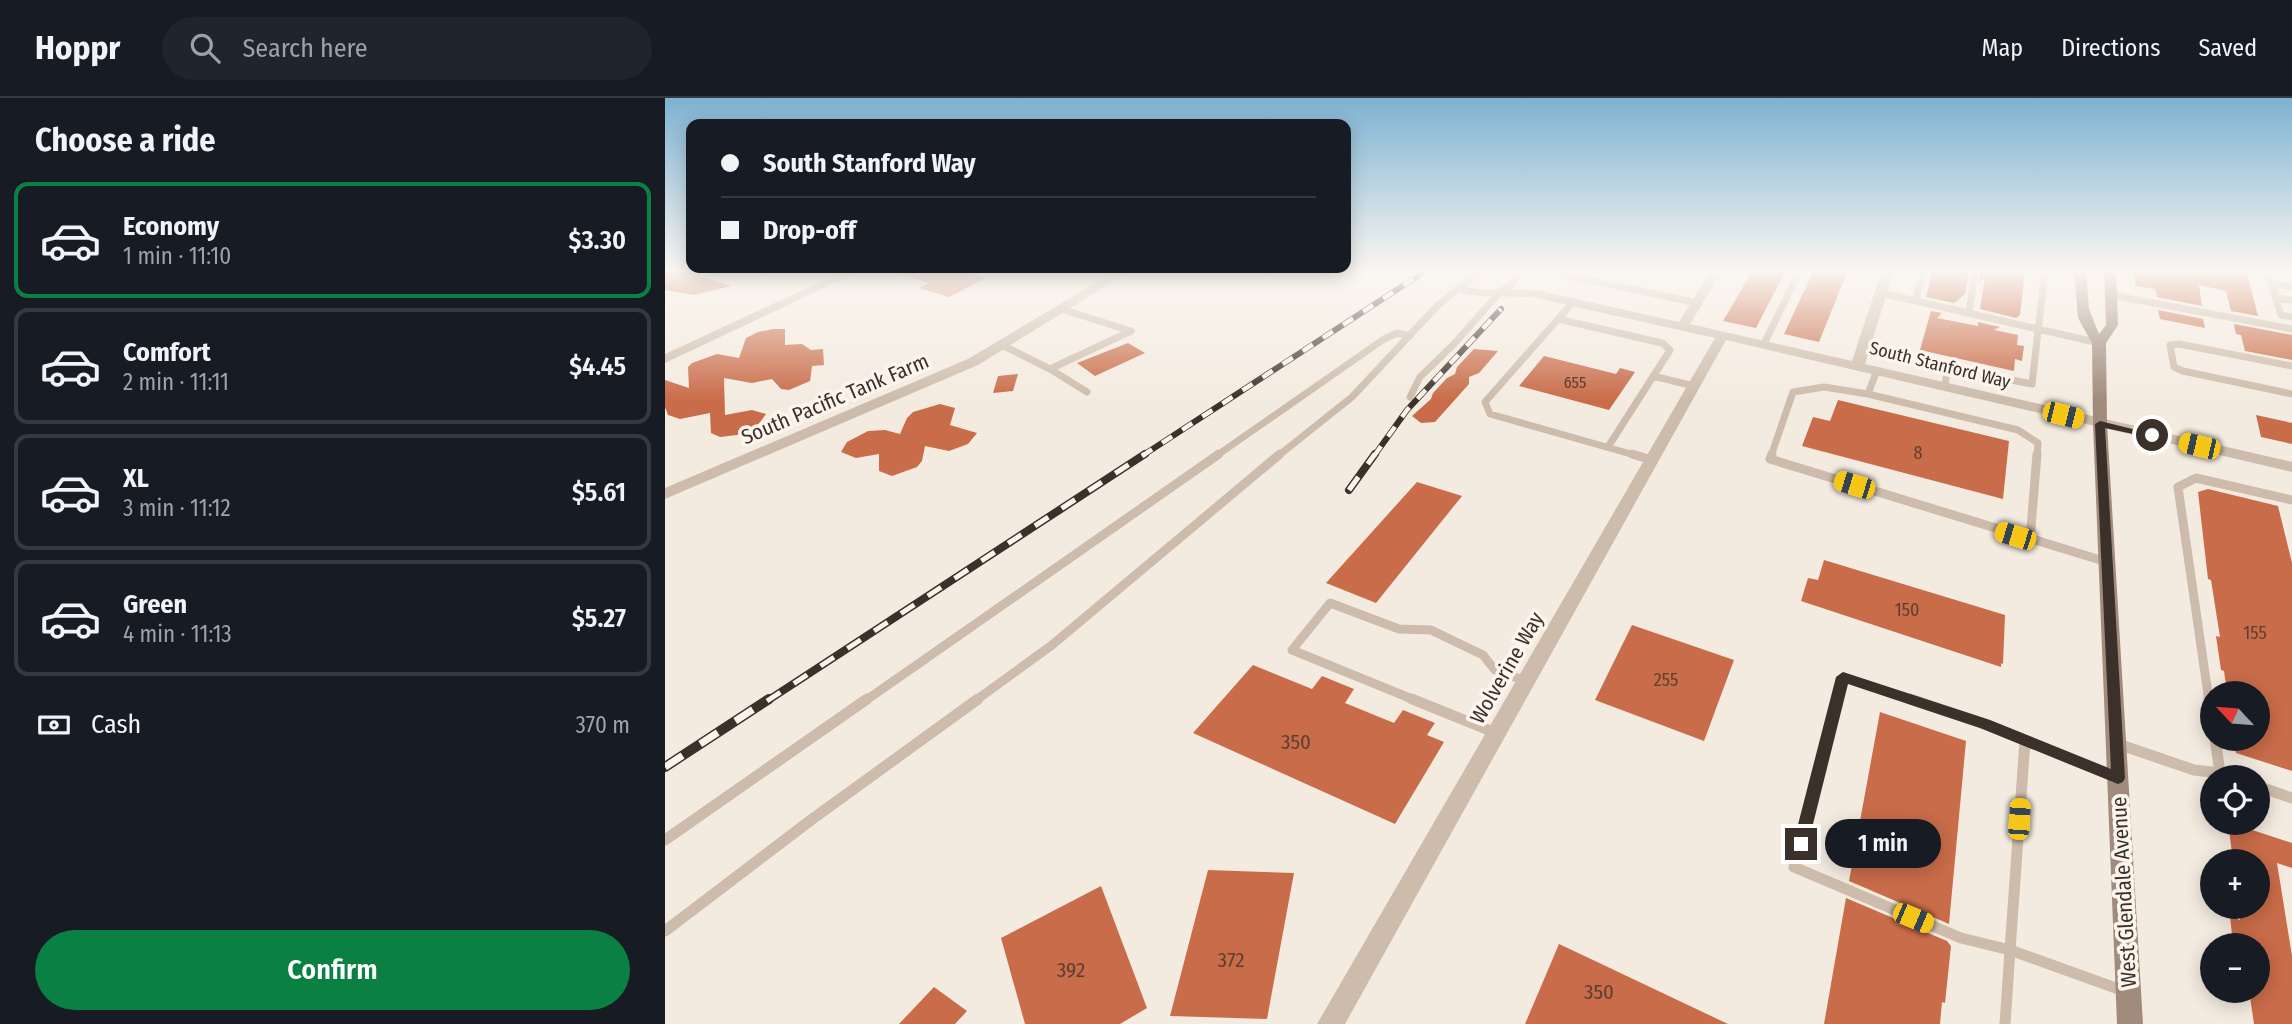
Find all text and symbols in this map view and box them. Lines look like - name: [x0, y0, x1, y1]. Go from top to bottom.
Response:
- search box: [162, 17, 652, 80]
- text: Hoppr: [35, 28, 120, 68]
- icon: search: [186, 29, 224, 67]
- text: Search here: [242, 33, 368, 64]
- text: Map: [1982, 34, 2023, 62]
- text: Directions: [2061, 34, 2160, 62]
- text: Saved: [2198, 34, 2257, 62]
- text: Choose a ride: [35, 121, 216, 159]
- text: South Stanford Way: [763, 148, 976, 179]
- icon: car: [39, 209, 102, 272]
- text: Economy: [123, 211, 219, 242]
- text: Drop-off: [763, 215, 856, 246]
- text: $3.30: [569, 225, 626, 256]
- text: 1 min · 11:10: [123, 242, 231, 270]
- icon: car: [39, 335, 102, 398]
- text: Comfort: [123, 337, 211, 368]
- street label: South Stanford Way: [1867, 337, 2013, 393]
- street label: South Pacific Tank Farm: [737, 348, 933, 450]
- text: $4.45: [569, 351, 626, 382]
- text: 2 min · 11:11: [123, 368, 229, 396]
- house number: 655: [1564, 373, 1586, 392]
- car: [2041, 400, 2086, 430]
- route start: [2136, 419, 2168, 451]
- car: [2177, 431, 2222, 461]
- house number: 8: [1914, 442, 1923, 464]
- icon: car: [39, 461, 102, 524]
- text: XL: [123, 463, 149, 494]
- car: [1831, 469, 1878, 501]
- text: $5.61: [572, 477, 626, 508]
- text: 3 min · 11:12: [123, 494, 231, 522]
- car: [1992, 520, 2039, 552]
- icon: car: [39, 587, 102, 650]
- text: Green: [123, 589, 187, 620]
- house number: 150: [1895, 599, 1919, 621]
- text: $5.27: [572, 603, 626, 634]
- street label: Wolverine Way: [1464, 607, 1550, 729]
- text: 4 min · 11:13: [123, 620, 232, 648]
- house number: 155: [2243, 622, 2267, 644]
- house number: 255: [1654, 669, 1678, 691]
- north arrow: [2200, 681, 2270, 751]
- map controls: [2200, 681, 2270, 1003]
- icon: cash: [35, 706, 73, 744]
- text: Cash: [91, 709, 141, 740]
- text: 370 m: [576, 711, 630, 739]
- house number: 350: [1281, 729, 1311, 755]
- button: locate: [2200, 765, 2270, 835]
- street label: West Glendale Avenue: [2106, 796, 2142, 988]
- car: [2008, 797, 2031, 841]
- callout: 1 min: [1825, 820, 1941, 868]
- route end: [1785, 828, 1817, 860]
- text: 1 min: [1858, 829, 1908, 857]
- button: +: [2200, 849, 2270, 919]
- car: [1890, 900, 1937, 936]
- button: Confirm: [35, 930, 630, 1010]
- button: −: [2200, 933, 2270, 1003]
- house number: 372: [1218, 947, 1244, 973]
- house number: 392: [1057, 957, 1085, 983]
- house number: 350: [1584, 979, 1614, 1005]

